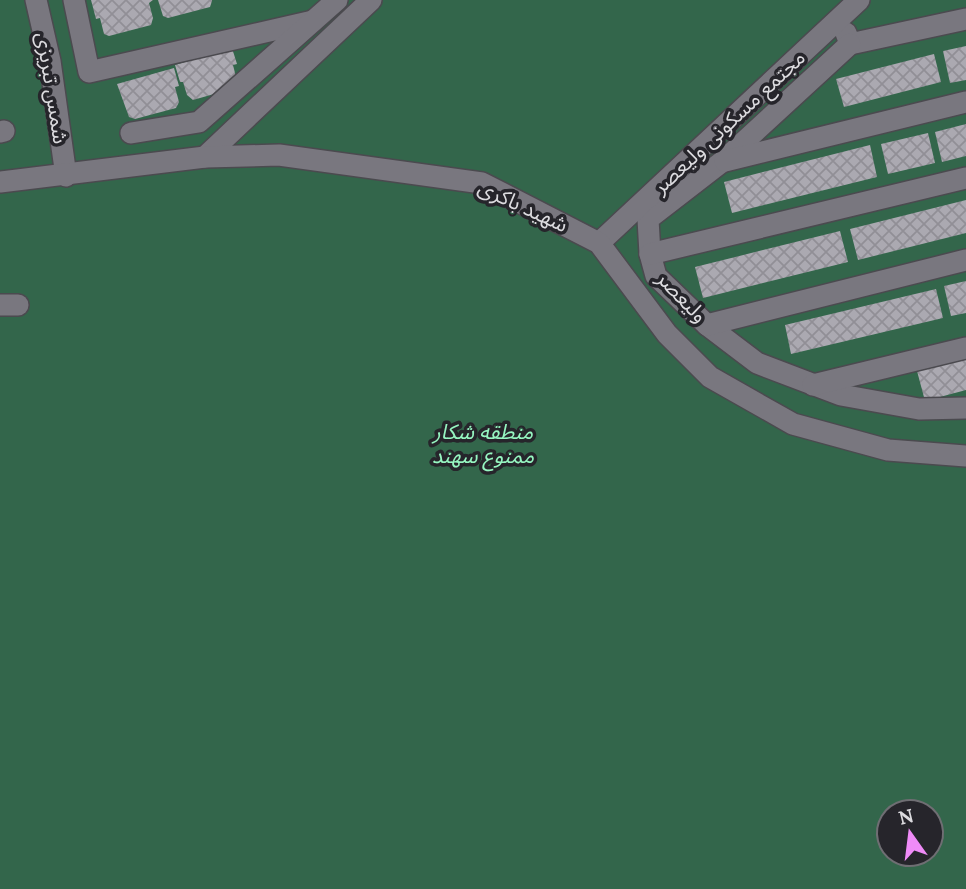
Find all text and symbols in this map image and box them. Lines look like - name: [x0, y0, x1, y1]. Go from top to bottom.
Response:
- street label: شمس تبریزی: [30, 30, 75, 146]
- street label: مجتمع مسکونی ولیعصر: [646, 44, 812, 202]
- street label: شهید باکری: [474, 173, 573, 238]
- street label: ولیعصر: [650, 264, 714, 328]
- park label: منطقه شکار ممنوع سهند: [431, 418, 534, 472]
- north arrow: [875, 798, 945, 868]
- text: N: [896, 803, 916, 830]

